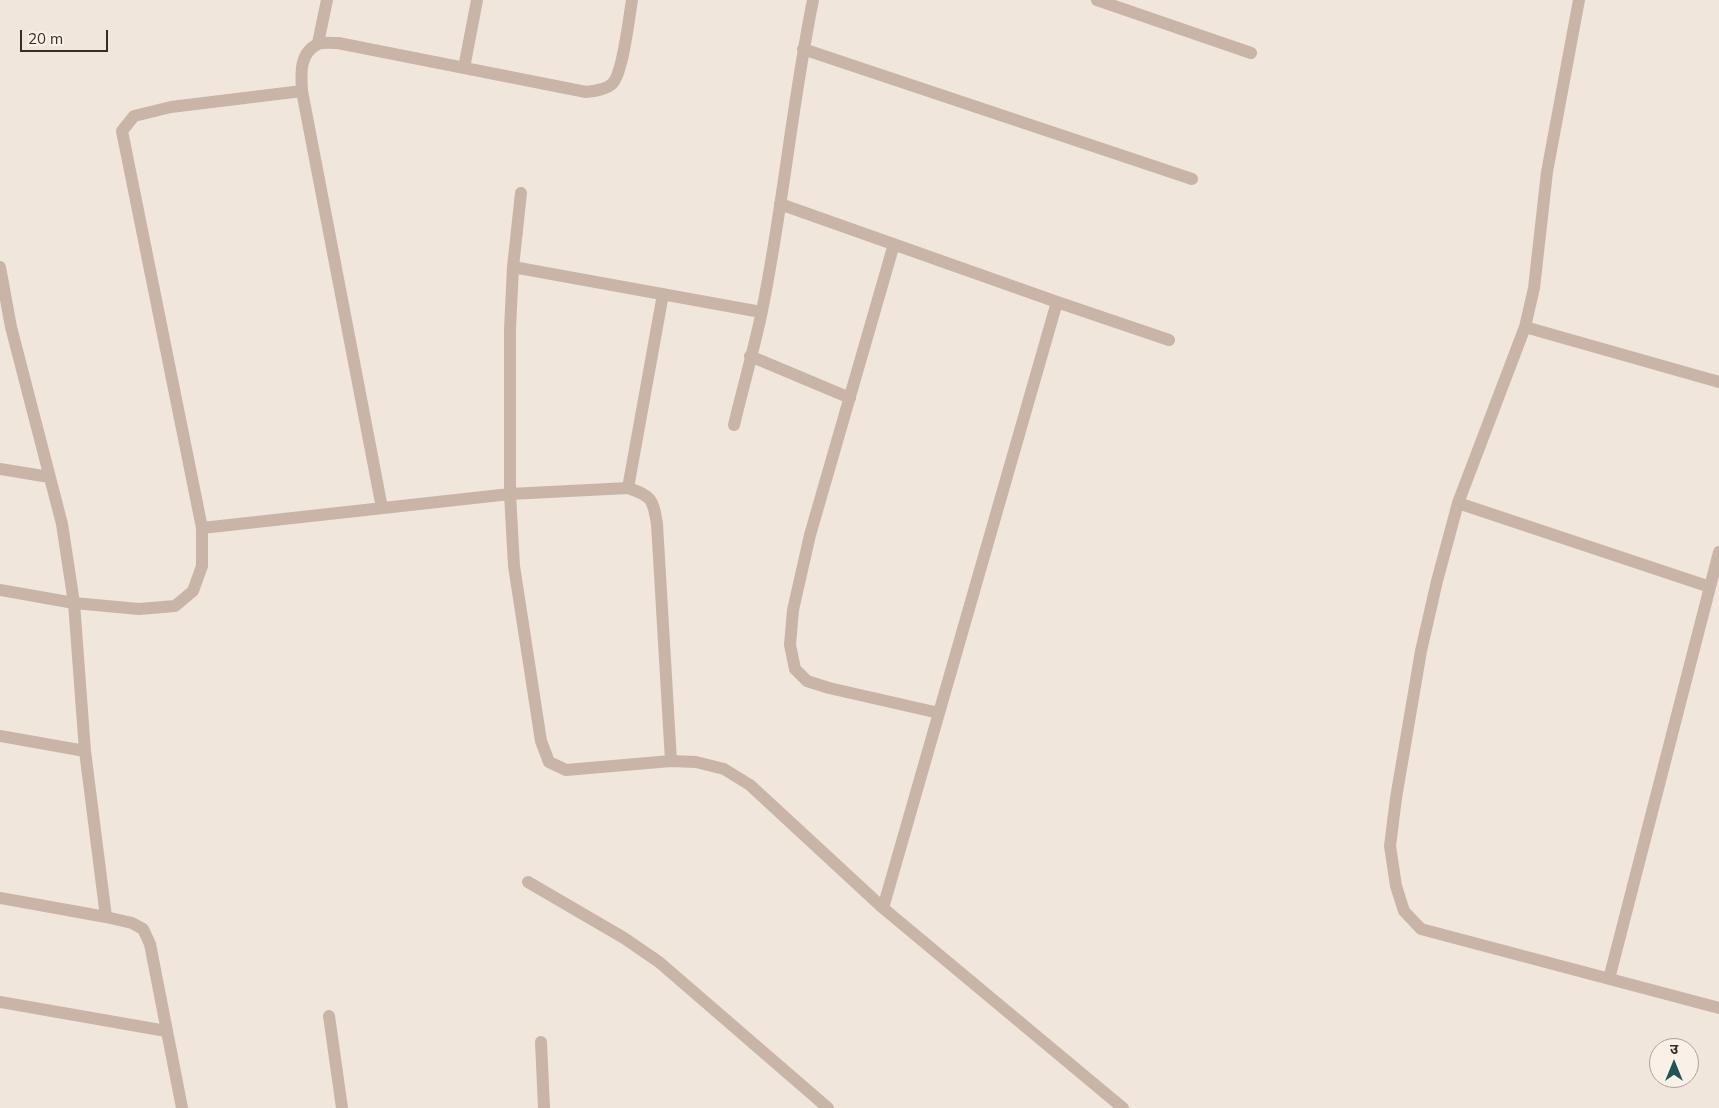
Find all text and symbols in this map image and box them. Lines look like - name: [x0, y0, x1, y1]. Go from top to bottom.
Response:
- scale bar: [22, 20, 110, 52]
- text: 20 m: [28, 29, 63, 48]
- north arrow: [1649, 1038, 1699, 1088]
- text: उ: [1670, 1040, 1678, 1058]

